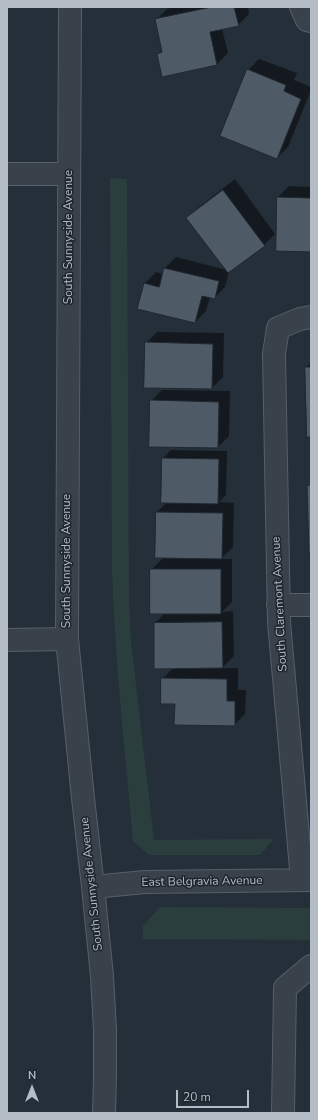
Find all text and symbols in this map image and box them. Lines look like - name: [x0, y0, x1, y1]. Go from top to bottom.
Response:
- street label: South Sunnyside Avenue: [62, 170, 76, 304]
- street label: South Sunnyside Avenue: [60, 494, 74, 628]
- street label: South Claremont Avenue: [269, 536, 291, 672]
- street label: South Sunnyside Avenue: [78, 816, 106, 952]
- street label: East Belgravia Avenue: [141, 874, 263, 890]
- north arrow: [12, 1068, 52, 1108]
- text: N: [28, 1068, 36, 1083]
- scale bar: [178, 1082, 251, 1108]
- text: 20 m: [183, 1089, 211, 1105]

